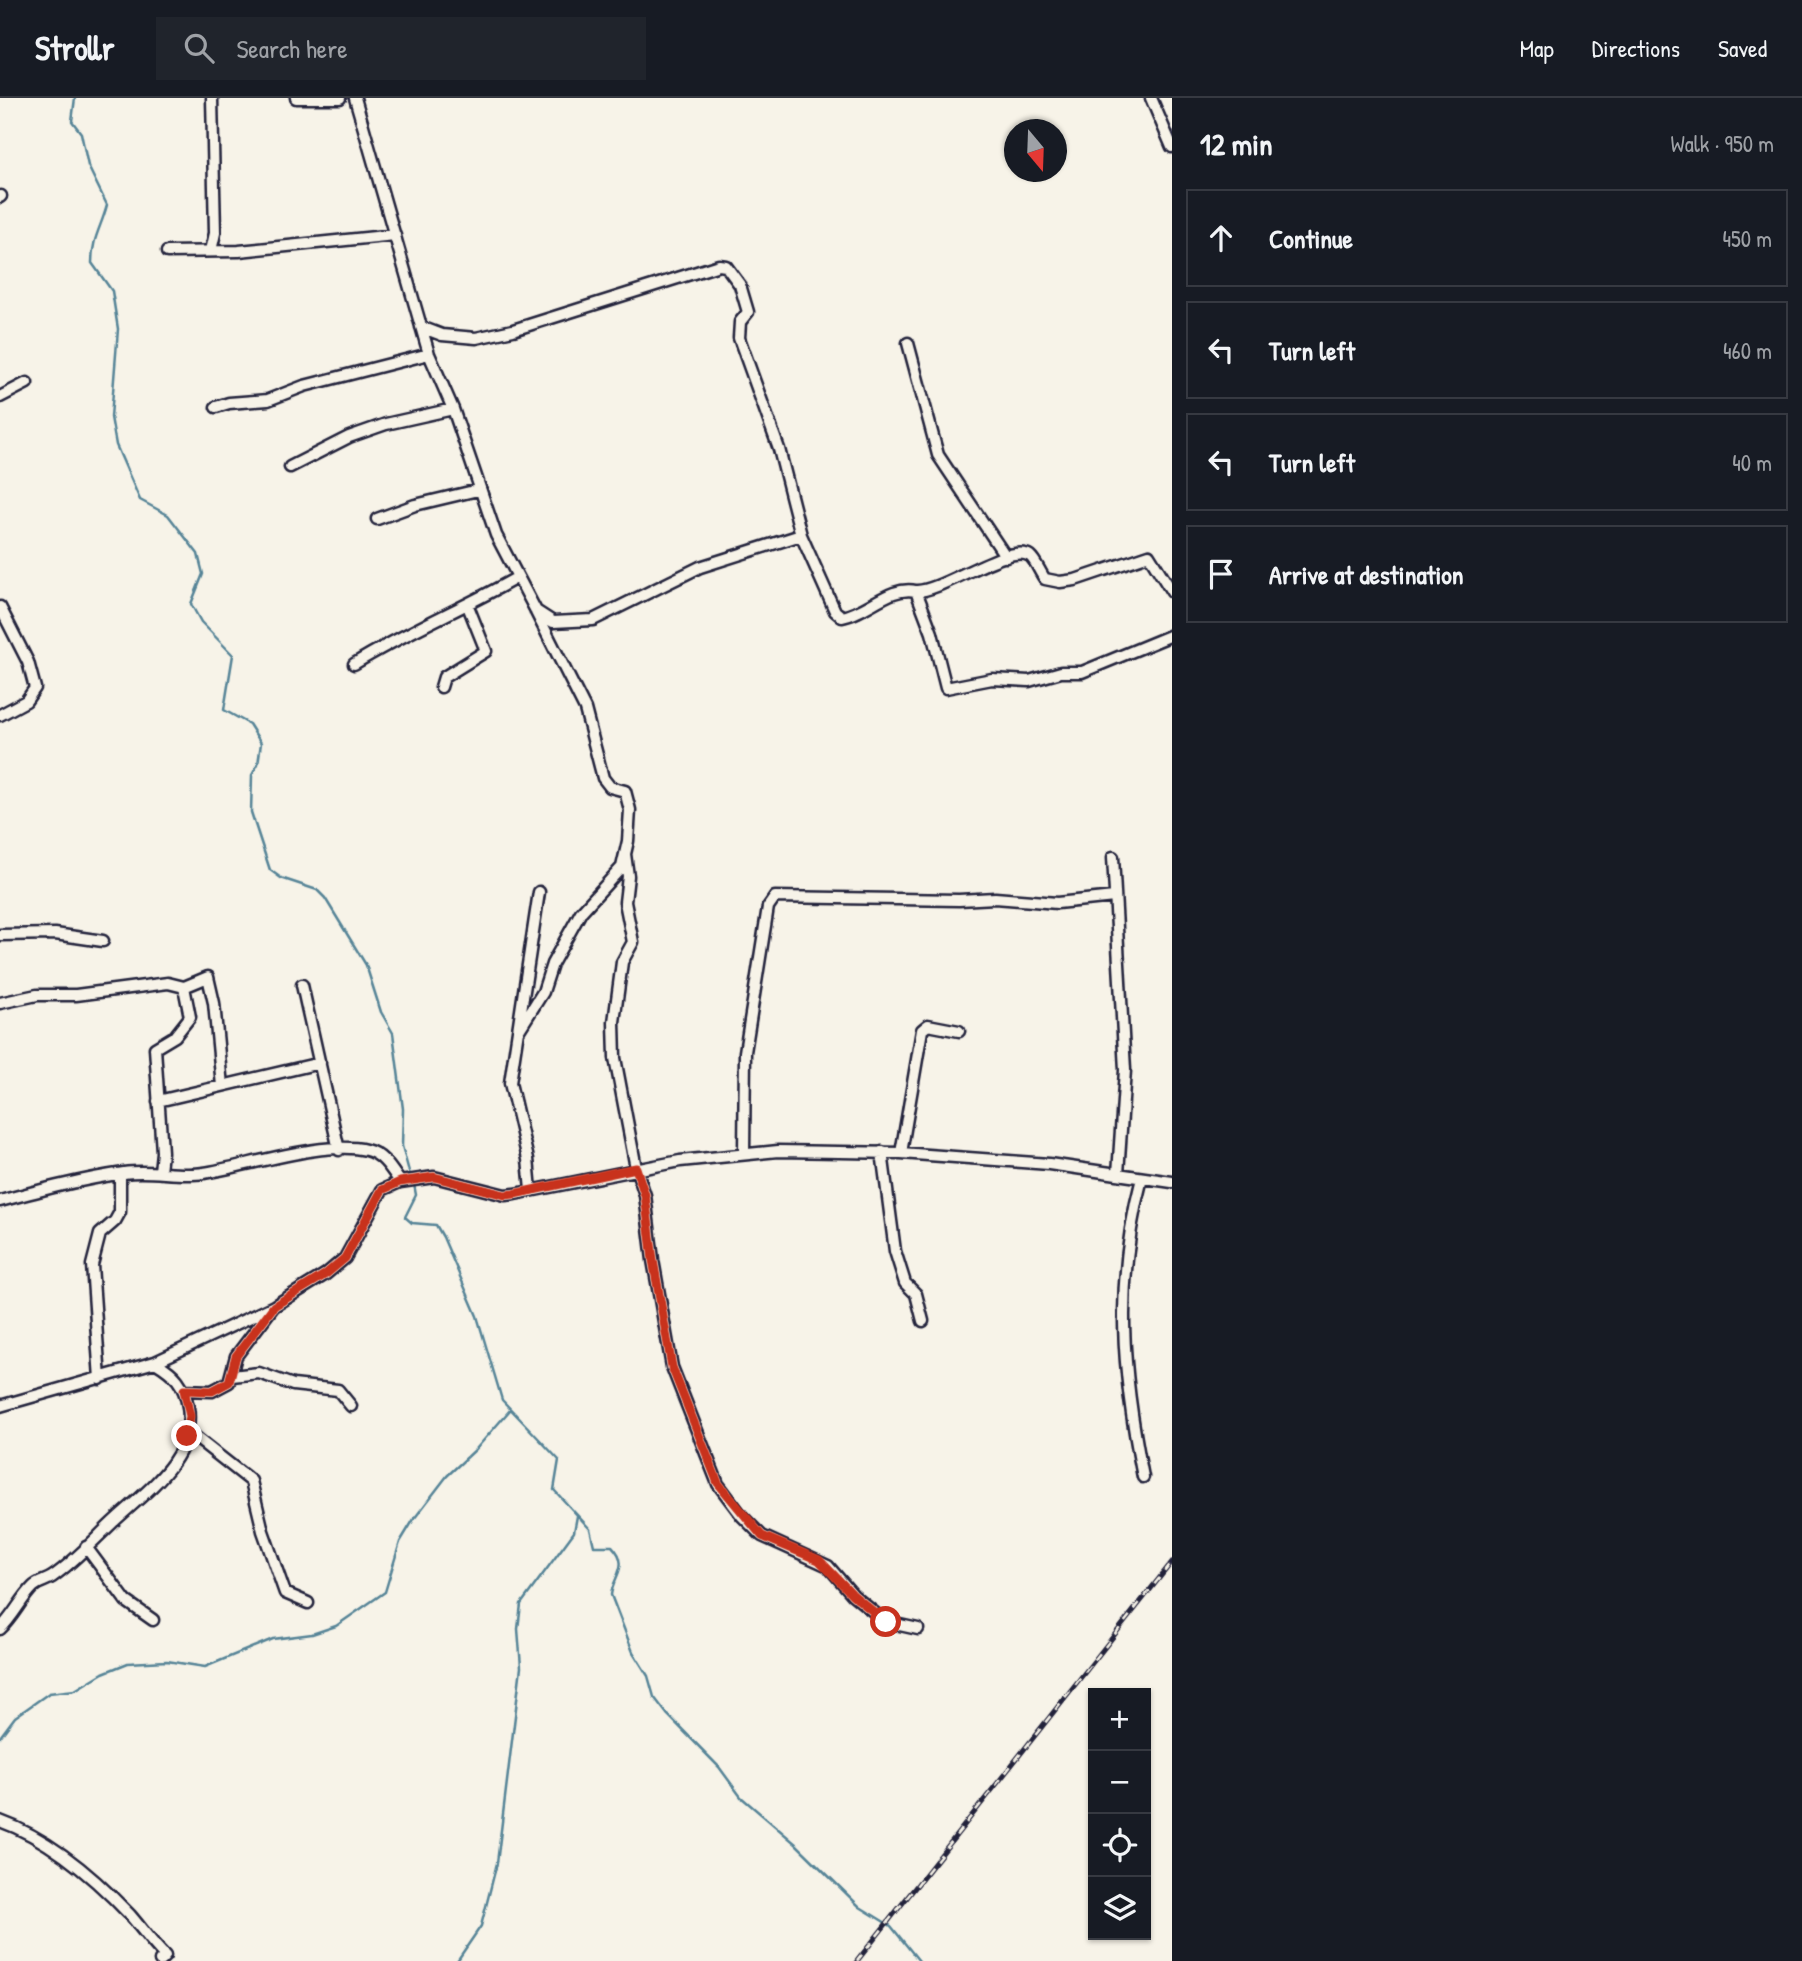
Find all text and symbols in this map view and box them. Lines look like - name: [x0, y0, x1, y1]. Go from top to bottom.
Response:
- search box: [156, 17, 646, 80]
- text: Strollr: [35, 26, 114, 70]
- icon: search: [180, 29, 218, 67]
- text: Search here: [236, 31, 348, 66]
- text: Map: [1520, 32, 1554, 64]
- text: Directions: [1592, 32, 1680, 64]
- text: Saved: [1718, 32, 1767, 64]
- north arrow: [1004, 119, 1067, 182]
- text: 12 min: [1200, 124, 1273, 164]
- text: Walk · 950 m: [1671, 128, 1774, 159]
- icon: ahead: [1202, 219, 1240, 257]
- text: Continue: [1269, 221, 1353, 256]
- text: 450 m: [1722, 223, 1772, 254]
- icon: left: [1202, 331, 1240, 369]
- text: Turn left: [1269, 333, 1355, 368]
- text: 460 m: [1723, 335, 1772, 366]
- icon: left: [1202, 443, 1240, 481]
- text: Turn left: [1269, 445, 1355, 480]
- text: 40 m: [1732, 447, 1772, 478]
- icon: arrive: [1202, 555, 1240, 593]
- text: Arrive at destination: [1269, 557, 1464, 592]
- route end: [171, 1420, 202, 1451]
- route start: [870, 1606, 901, 1637]
- map controls: [1088, 1688, 1151, 1940]
- button: +: [1088, 1688, 1151, 1751]
- button: −: [1088, 1751, 1151, 1814]
- button: locate: [1088, 1814, 1151, 1877]
- button: layers: [1088, 1877, 1151, 1940]

